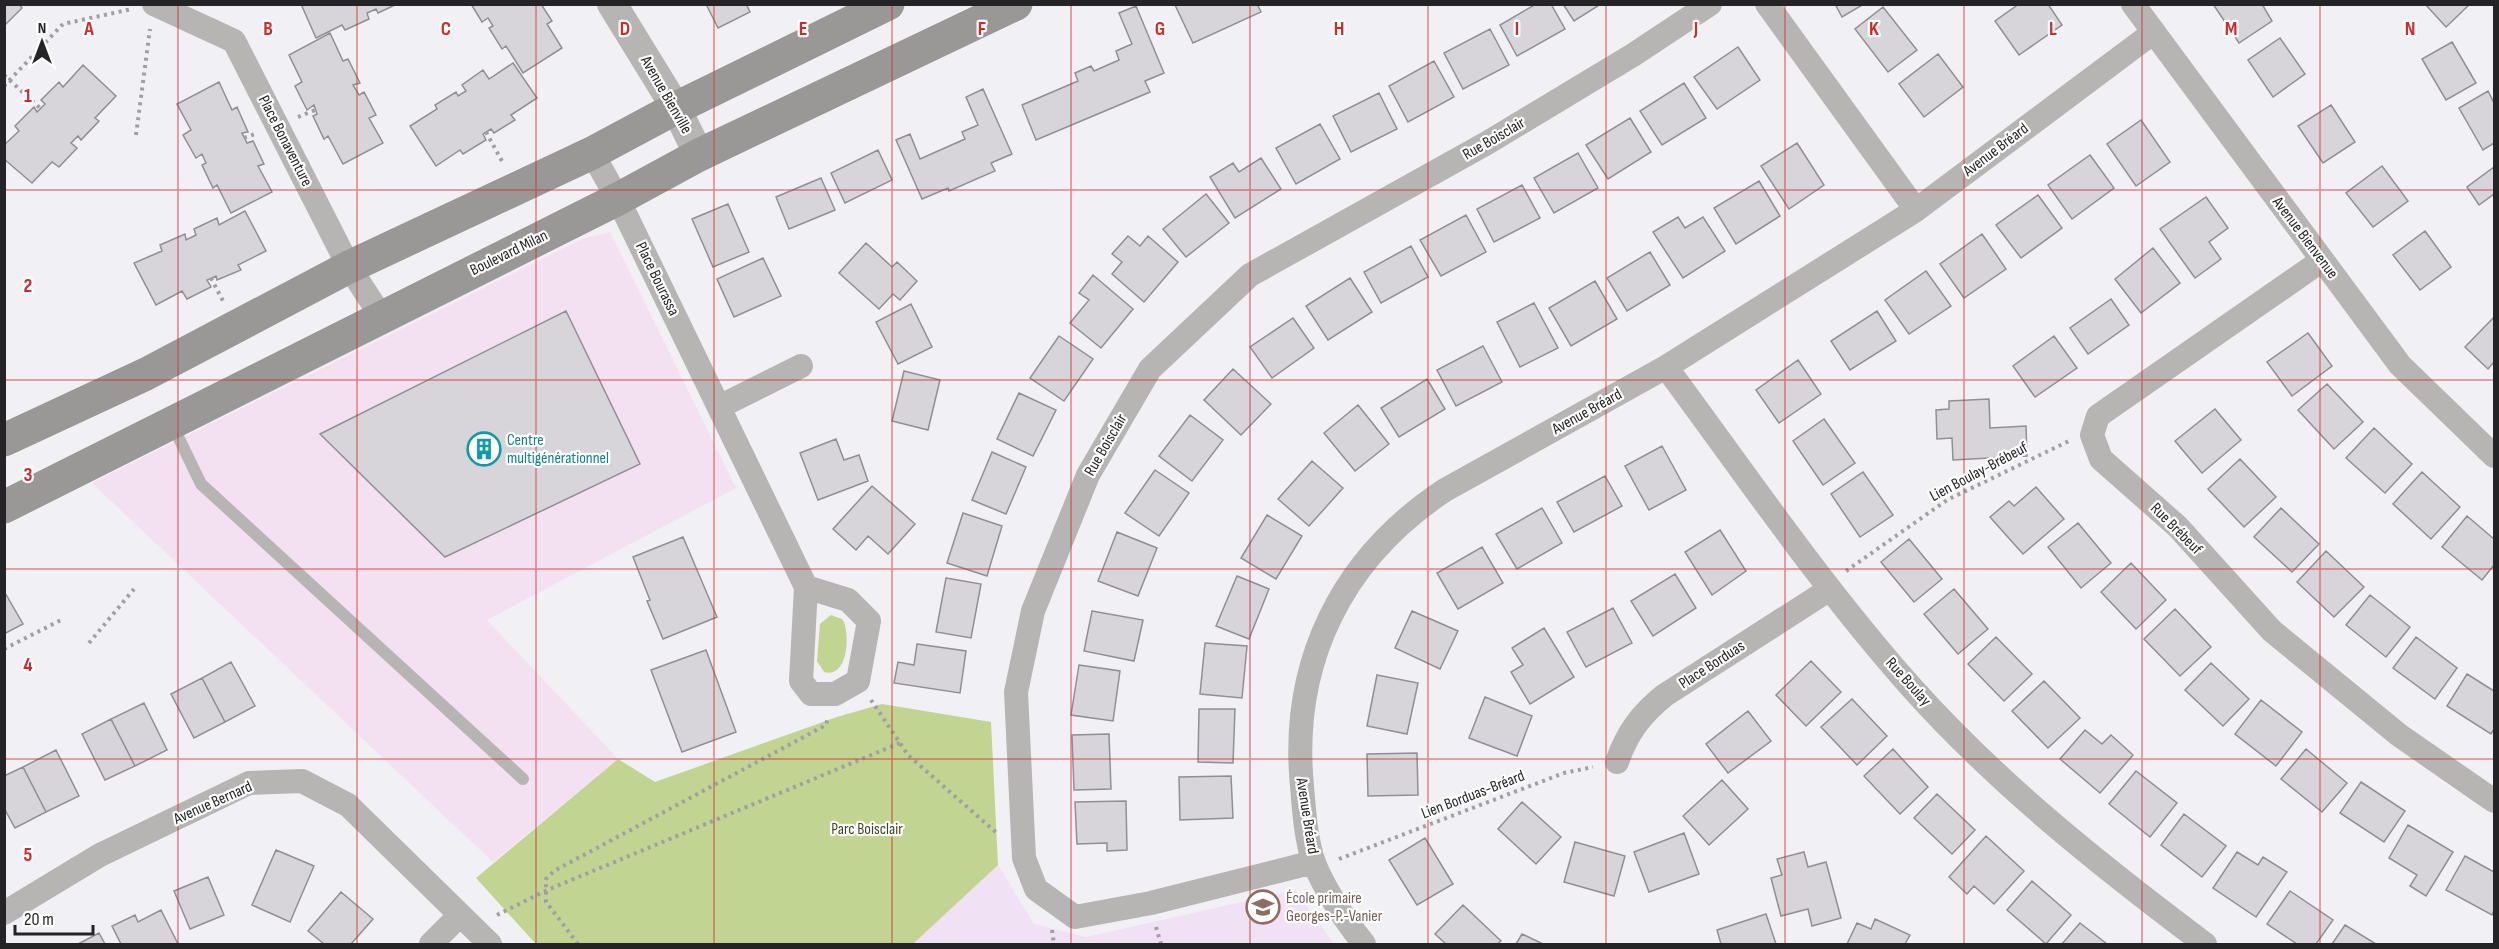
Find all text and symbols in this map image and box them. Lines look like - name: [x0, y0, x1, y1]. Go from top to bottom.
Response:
- north arrow: [12, 12, 72, 72]
- text: A: [83, 17, 94, 41]
- text: B: [263, 17, 273, 41]
- text: C: [441, 17, 451, 41]
- text: D: [620, 17, 630, 41]
- text: E: [799, 17, 807, 41]
- text: F: [978, 17, 986, 41]
- text: G: [1155, 17, 1165, 41]
- text: H: [1334, 17, 1344, 41]
- text: I: [1515, 17, 1519, 41]
- text: J: [1693, 17, 1698, 41]
- text: K: [1869, 17, 1879, 41]
- text: L: [2049, 17, 2057, 41]
- text: M: [2225, 17, 2237, 41]
- text: N: [2405, 17, 2415, 41]
- text: N: [38, 19, 46, 38]
- street label: Avenue Bienville: [636, 52, 696, 137]
- text: 1: [24, 84, 32, 108]
- street label: Place Bonaventure: [254, 92, 316, 190]
- street label: Rue Boisclair: [1460, 113, 1529, 164]
- street label: Avenue Bréard: [1959, 119, 2032, 181]
- street label: Avenue Bienvenue: [2267, 193, 2342, 283]
- street label: Boulevard Milan: [467, 226, 551, 280]
- street label: Place Bourassa: [631, 239, 683, 319]
- text: 2: [24, 274, 32, 298]
- street label: Avenue Bréard: [1548, 385, 1625, 439]
- street label: Rue Boisclair: [1081, 410, 1132, 479]
- building icon: Centre multigénérationnel: [466, 431, 502, 467]
- place label: Centre multigénérationnel: [507, 431, 609, 468]
- street label: Lien Boulay-Brébeuf: [1927, 438, 2032, 506]
- text: 3: [24, 463, 33, 487]
- street label: Rue Brébeuf: [2146, 499, 2206, 559]
- street label: Place Borduas: [1676, 637, 1749, 693]
- text: 4: [23, 653, 33, 677]
- street label: Rue Boulay: [1881, 654, 1935, 710]
- street label: Lien Borduas-Bréard: [1419, 767, 1527, 823]
- street label: Avenue Bréard: [1291, 776, 1322, 855]
- street label: Avenue Bernard: [170, 777, 255, 829]
- park label: Parc Boisclair: [831, 820, 903, 839]
- text: 5: [24, 843, 33, 867]
- school or university icon: École primaire Georges-P.-Vanier: [1245, 889, 1281, 925]
- place label: École primaire Georges-P.-Vanier: [1286, 889, 1383, 926]
- scale bar: [15, 898, 93, 936]
- text: 20 m: [24, 909, 54, 930]

